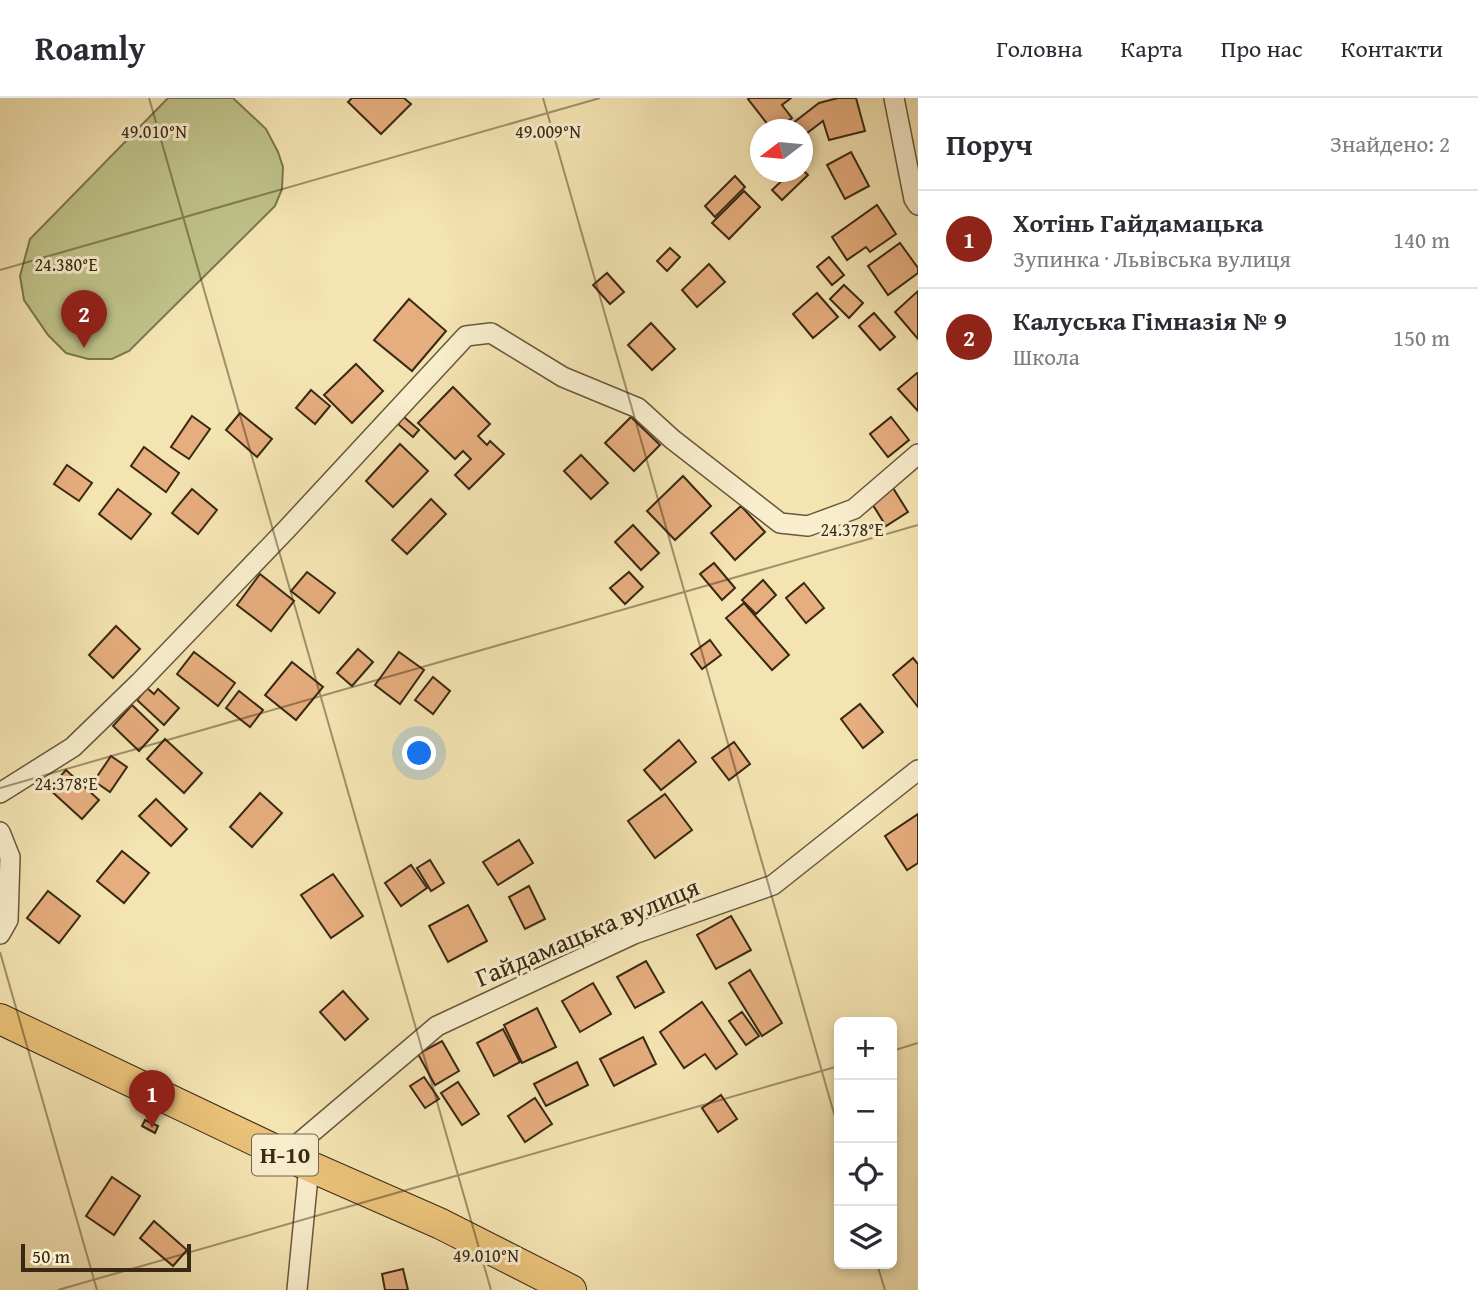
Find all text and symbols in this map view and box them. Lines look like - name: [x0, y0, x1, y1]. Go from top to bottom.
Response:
- text: Roamly: [35, 24, 145, 72]
- text: Головна: [996, 31, 1083, 66]
- text: Карта: [1121, 31, 1183, 66]
- text: Про нас: [1221, 31, 1303, 66]
- text: Контакти: [1341, 31, 1443, 66]
- text: 49.010°N: [121, 118, 187, 145]
- text: 49.009°N: [515, 118, 581, 145]
- north arrow: [750, 119, 813, 182]
- text: Поруч: [946, 122, 1033, 166]
- text: Знайдено: 2: [1330, 127, 1450, 160]
- text: Хотінь Гайдамацька: [1013, 203, 1264, 242]
- text: 1: [963, 223, 975, 256]
- text: 140 m: [1393, 223, 1450, 256]
- text: Зупинка · Львівська вулиця: [1013, 242, 1291, 275]
- text: 24.380°E: [34, 251, 98, 278]
- pin: 2: [61, 290, 107, 348]
- text: Калуська Гімназія № 9: [1013, 301, 1287, 340]
- text: 2: [963, 321, 975, 354]
- text: 150 m: [1393, 321, 1450, 354]
- text: Школа: [1013, 340, 1080, 373]
- text: 24.378°E: [820, 516, 884, 543]
- your location: [402, 736, 436, 770]
- text: 24.378°E: [34, 770, 98, 797]
- street label: Гайдамацька вулиця: [469, 867, 705, 996]
- map controls: [834, 1017, 897, 1269]
- button: +: [834, 1017, 897, 1080]
- pin: 1: [129, 1070, 175, 1128]
- button: −: [834, 1080, 897, 1143]
- road number: Н-10: [252, 1134, 318, 1176]
- button: locate: [834, 1143, 897, 1206]
- button: layers: [834, 1206, 897, 1269]
- scale bar: [21, 1241, 191, 1273]
- text: 50 m: [32, 1242, 70, 1270]
- text: 49.010°N: [453, 1242, 519, 1269]

